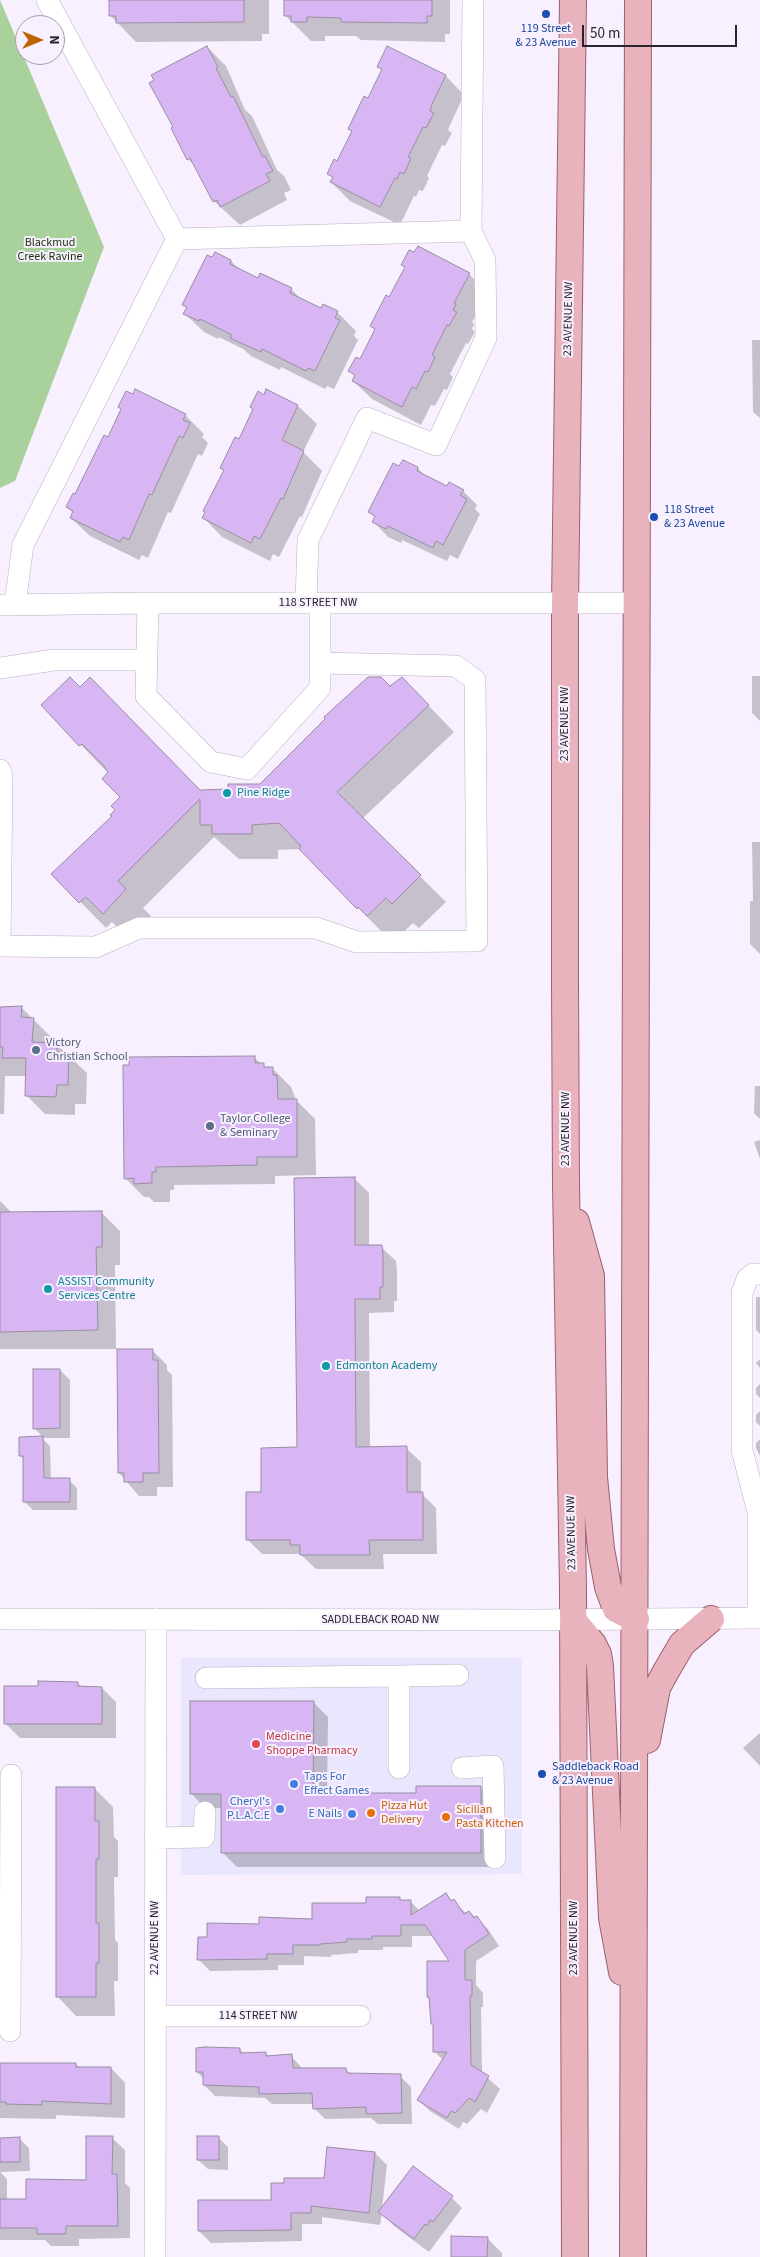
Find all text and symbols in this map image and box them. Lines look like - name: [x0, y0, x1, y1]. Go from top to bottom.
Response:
- marker: 119 Street & 23 Avenue: [540, 8, 552, 20]
- north arrow: [15, 15, 65, 65]
- scale bar: [585, 15, 740, 47]
- place label: 119 Street & 23 Avenue: [515, 22, 577, 50]
- text: 50 m: [590, 23, 620, 44]
- text: N: [44, 35, 64, 45]
- park label: Blackmud Creek Ravine: [17, 236, 83, 264]
- street label: 23 AVENUE NW: [561, 282, 577, 356]
- place label: 118 Street & 23 Avenue: [664, 503, 725, 531]
- marker: 118 Street & 23 Avenue: [648, 511, 660, 523]
- street label: 118 STREET NW: [279, 596, 357, 610]
- street label: 23 AVENUE NW: [558, 687, 572, 761]
- place label: Pine Ridge: [237, 786, 290, 800]
- marker: Pine Ridge: [221, 787, 233, 799]
- place label: Victory Christian School: [46, 1036, 128, 1064]
- marker: Victory Christian School: [30, 1044, 42, 1056]
- street label: 23 AVENUE NW: [559, 1092, 573, 1166]
- place label: Taylor College & Seminary: [220, 1112, 290, 1140]
- marker: Taylor College & Seminary: [204, 1120, 216, 1132]
- place label: ASSIST Community Services Centre: [58, 1275, 154, 1303]
- marker: ASSIST Community Services Centre: [42, 1283, 54, 1295]
- place label: Edmonton Academy: [336, 1359, 437, 1373]
- marker: Edmonton Academy: [320, 1360, 332, 1372]
- street label: 23 AVENUE NW: [564, 1496, 580, 1570]
- street label: SADDLEBACK ROAD NW: [321, 1613, 439, 1627]
- place label: Medicine Shoppe Pharmacy: [266, 1730, 358, 1758]
- marker: Medicine Shoppe Pharmacy: [250, 1738, 262, 1750]
- place label: Saddleback Road & 23 Avenue: [552, 1760, 639, 1788]
- marker: Saddleback Road & 23 Avenue: [536, 1768, 548, 1780]
- place label: Taps For Effect Games: [304, 1770, 369, 1798]
- marker: Taps For Effect Games: [288, 1778, 300, 1790]
- place label: Cheryl's P.L.A.C.E: [227, 1795, 270, 1823]
- place label: Pizza Hut Delivery: [381, 1799, 428, 1827]
- marker: Cheryl's P.L.A.C.E: [274, 1803, 286, 1815]
- place label: Sicilian Pasta Kitchen: [456, 1803, 524, 1831]
- place label: E Nails: [308, 1807, 342, 1821]
- marker: Pizza Hut Delivery: [365, 1807, 377, 1819]
- marker: E Nails: [346, 1808, 358, 1820]
- marker: Sicilian Pasta Kitchen: [440, 1811, 452, 1823]
- street label: 22 AVENUE NW: [148, 1901, 162, 1975]
- street label: 23 AVENUE NW: [567, 1901, 581, 1975]
- street label: 114 STREET NW: [219, 2009, 297, 2023]

